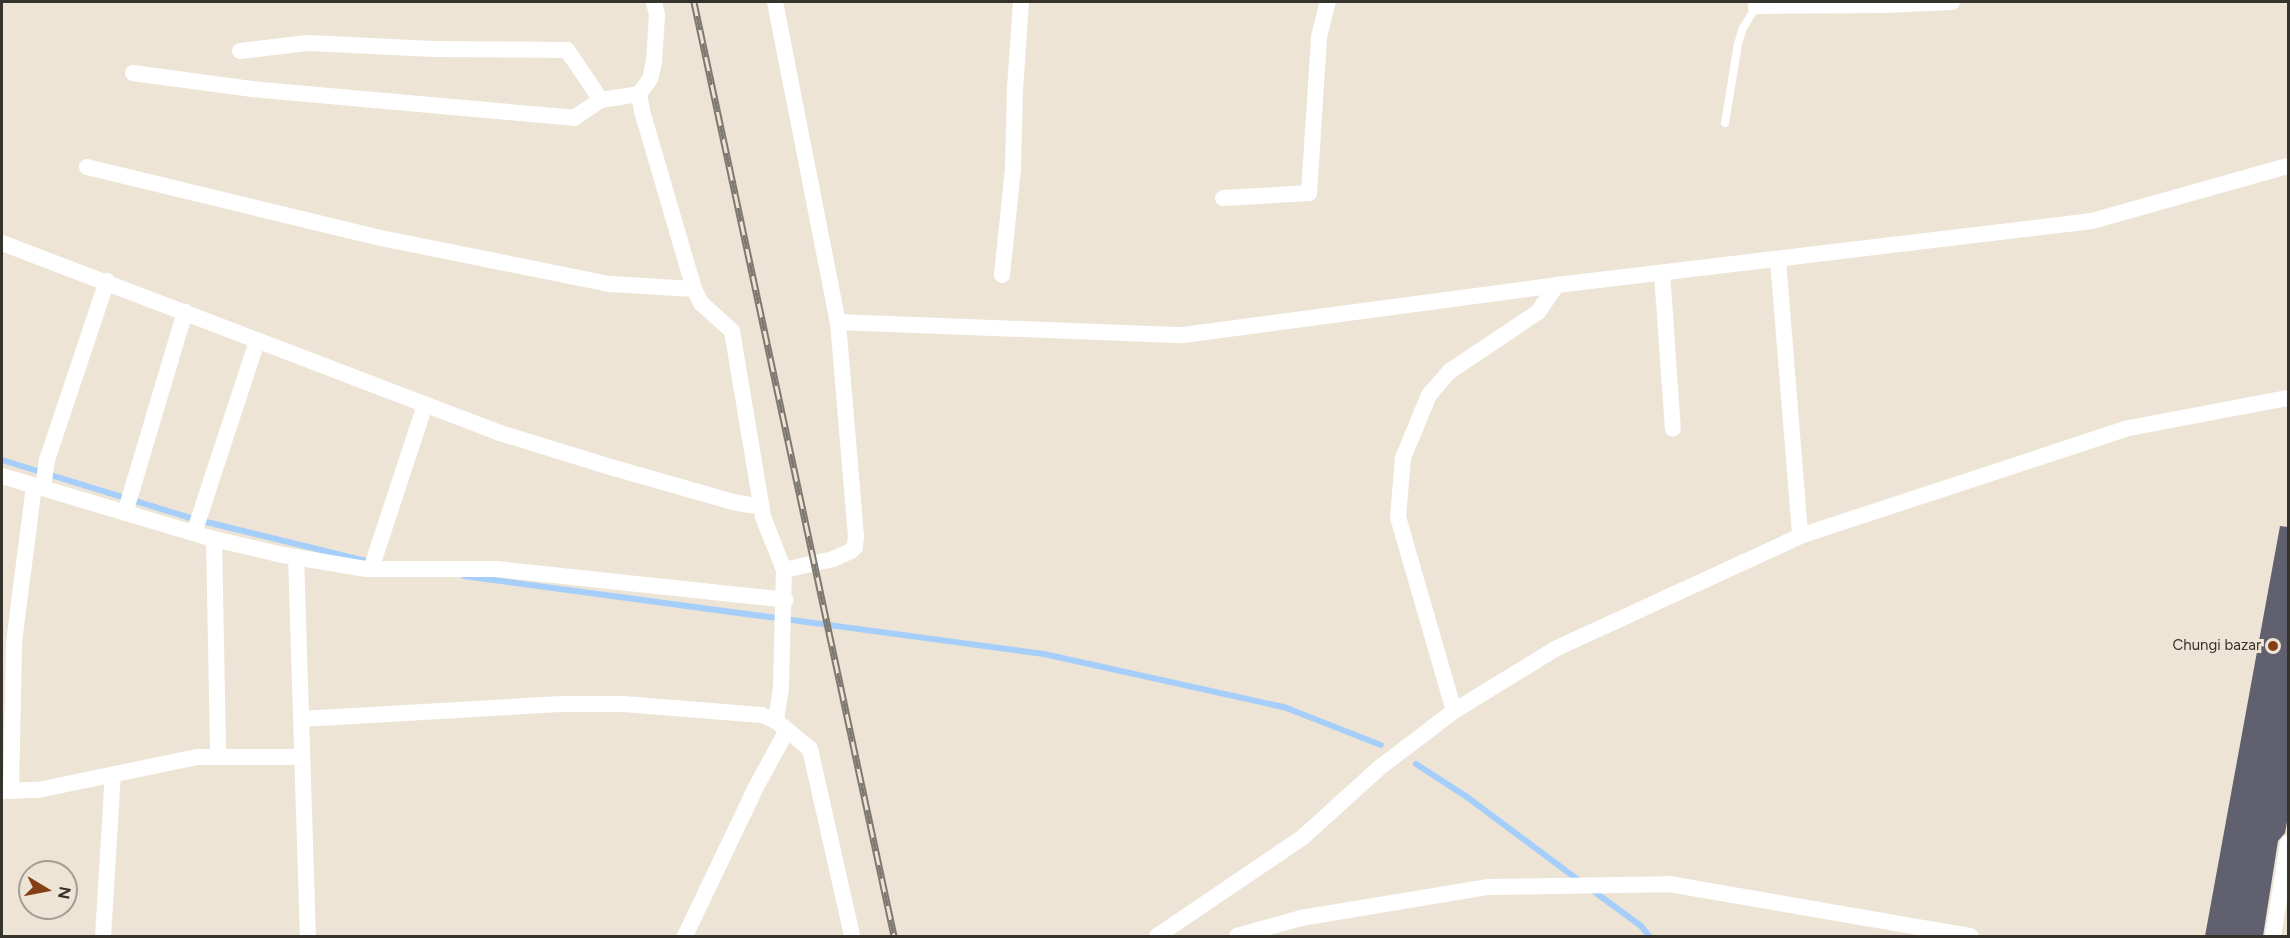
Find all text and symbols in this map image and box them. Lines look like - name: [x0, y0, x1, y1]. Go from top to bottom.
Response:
- place label: Chungi bazar: [2173, 637, 2261, 655]
- marker: Chungi bazar: [2266, 639, 2280, 653]
- north arrow: [18, 860, 78, 920]
- text: N: [54, 885, 75, 901]

